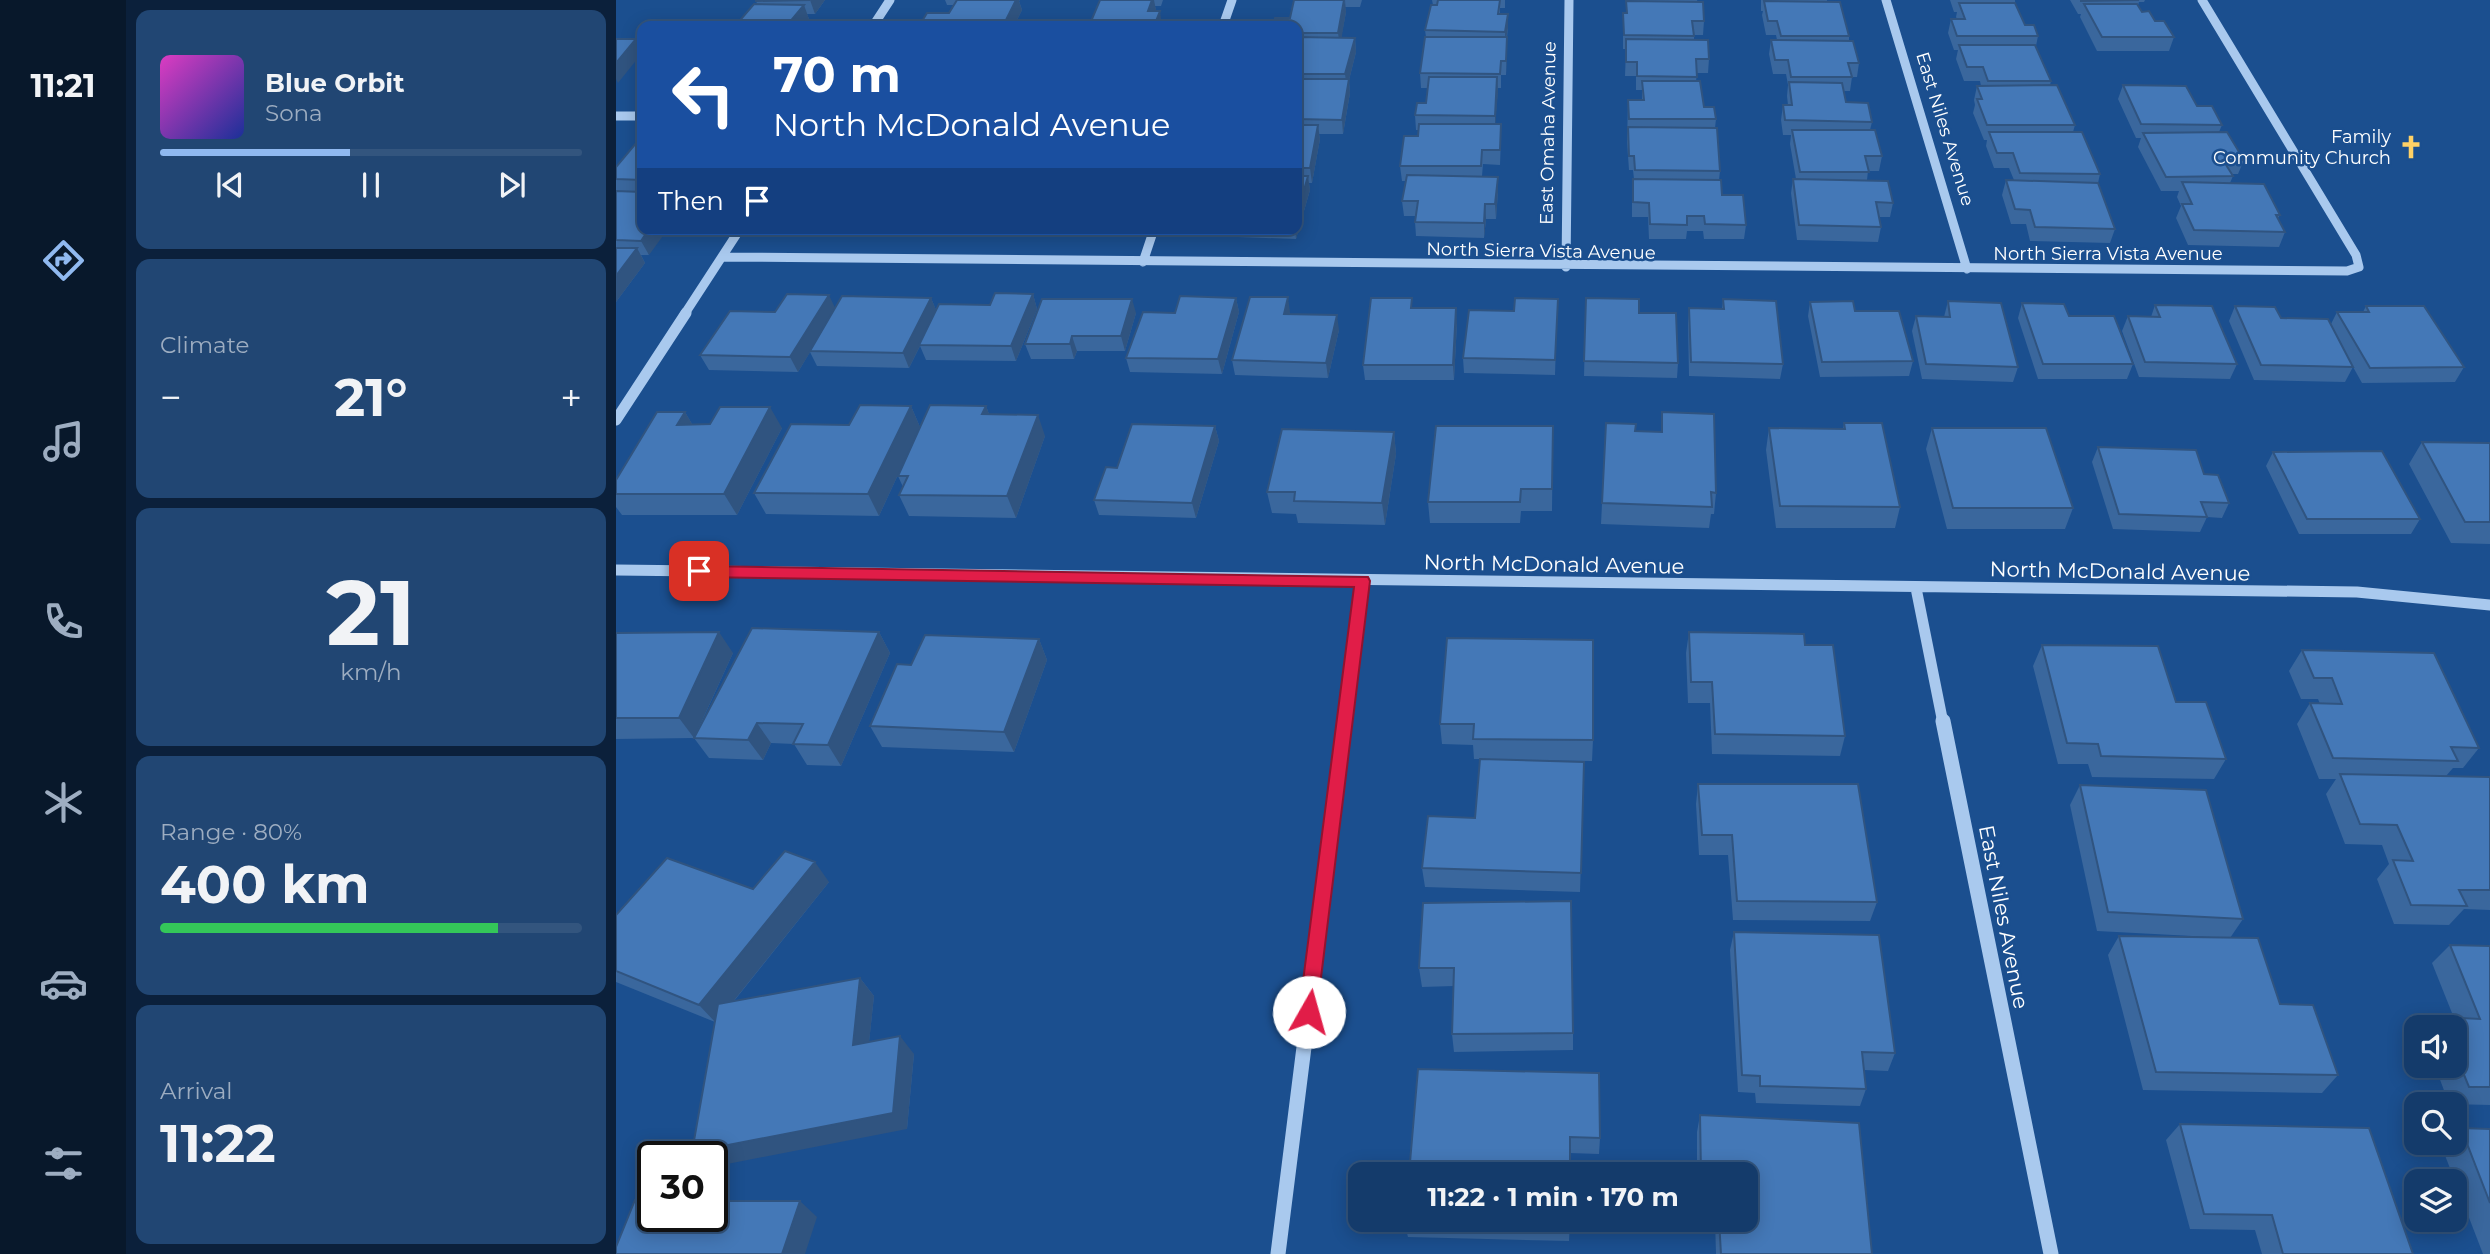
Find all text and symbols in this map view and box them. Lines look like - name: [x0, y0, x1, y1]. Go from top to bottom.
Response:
- street label: East Omaha Avenue: [1535, 41, 1561, 225]
- text: 70 m: [773, 45, 901, 104]
- icon: left: [658, 49, 749, 140]
- street label: East Niles Avenue: [1911, 49, 1979, 209]
- text: 11:21: [31, 66, 95, 105]
- text: Blue Orbit: [265, 67, 404, 99]
- text: Sona: [265, 99, 323, 127]
- text: North McDonald Avenue: [773, 105, 1170, 144]
- place label: Family Community Church: [2213, 126, 2391, 169]
- church icon: Family Community Church: [2397, 133, 2425, 161]
- icon: previous: [211, 166, 249, 204]
- icon: pause: [352, 166, 390, 204]
- icon: next: [493, 166, 531, 204]
- icon: arrive: [738, 182, 776, 220]
- text: Then: [658, 185, 724, 217]
- icon: directions: [39, 236, 88, 285]
- street label: North Sierra Vista Avenue: [1426, 238, 1656, 264]
- street label: North Sierra Vista Avenue: [1993, 243, 2223, 265]
- text: Climate: [160, 331, 249, 359]
- text: 21°: [335, 366, 407, 429]
- text: −: [160, 374, 182, 421]
- text: +: [560, 374, 582, 421]
- icon: music: [39, 417, 88, 466]
- pin: [669, 541, 729, 601]
- street label: North McDonald Avenue: [1423, 549, 1685, 579]
- icon: arrive: [680, 552, 718, 590]
- street label: North McDonald Avenue: [1989, 556, 2251, 586]
- text: 21: [326, 557, 416, 668]
- icon: phone: [39, 597, 88, 646]
- text: km/h: [340, 658, 402, 686]
- icon: climate: [39, 778, 88, 827]
- text: Range · 80%: [160, 818, 302, 846]
- street label: East Niles Avenue: [1974, 823, 2034, 1011]
- text: 400 km: [160, 853, 370, 916]
- icon: car: [39, 959, 88, 1008]
- position arrow: [1272, 975, 1346, 1049]
- map controls: [2404, 1015, 2467, 1232]
- button: sound: [2404, 1015, 2467, 1078]
- text: Arrival: [160, 1077, 233, 1105]
- button: search: [2404, 1092, 2467, 1155]
- text: 11:22: [160, 1112, 276, 1175]
- icon: filters: [39, 1139, 88, 1188]
- speed limit sign: 30: [637, 1141, 728, 1232]
- button: layers: [2404, 1169, 2467, 1232]
- text: 11:22 · 1 min · 170 m: [1427, 1181, 1679, 1213]

